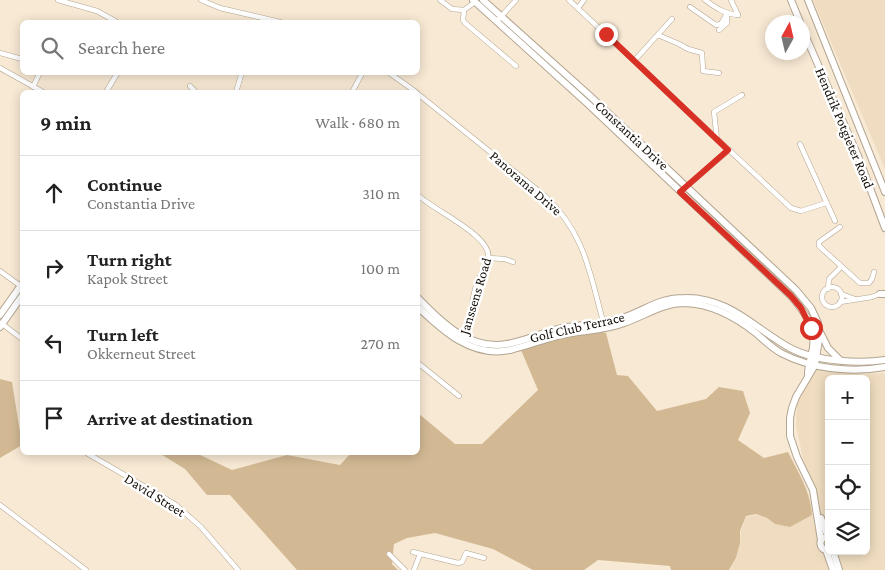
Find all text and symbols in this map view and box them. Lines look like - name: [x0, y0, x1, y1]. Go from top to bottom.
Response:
- north arrow: [765, 15, 810, 60]
- search box: [20, 20, 420, 75]
- route end: [595, 23, 618, 46]
- icon: search: [38, 34, 66, 62]
- text: Search here: [78, 37, 165, 58]
- street label: Hendrik Potgieter Road: [812, 65, 878, 191]
- street label: Constantia Drive: [592, 97, 672, 173]
- text: 9 min: [40, 111, 91, 135]
- text: Walk · 680 m: [315, 114, 400, 131]
- street label: Panorama Drive: [487, 148, 565, 218]
- text: Continue: [87, 174, 162, 195]
- icon: ahead: [40, 179, 68, 207]
- text: 310 m: [362, 185, 400, 202]
- text: Constantia Drive: [87, 195, 195, 212]
- text: Turn right: [87, 249, 172, 270]
- icon: right: [40, 254, 68, 282]
- street label: Janssens Road: [455, 255, 494, 338]
- text: 100 m: [361, 260, 400, 277]
- text: Kapok Street: [87, 270, 168, 287]
- street label: Golf Club Terrace: [528, 308, 626, 346]
- route start: [800, 317, 823, 340]
- text: Turn left: [87, 324, 159, 345]
- icon: left: [40, 329, 68, 357]
- text: 270 m: [361, 335, 400, 352]
- text: Okkerneut Street: [87, 345, 196, 362]
- map controls: [825, 375, 870, 555]
- button: +: [825, 375, 870, 420]
- icon: arrive: [40, 404, 68, 432]
- text: Arrive at destination: [87, 408, 253, 429]
- button: −: [825, 420, 870, 465]
- button: locate: [825, 465, 870, 510]
- street label: David Street: [122, 470, 189, 520]
- button: layers: [825, 510, 870, 555]

